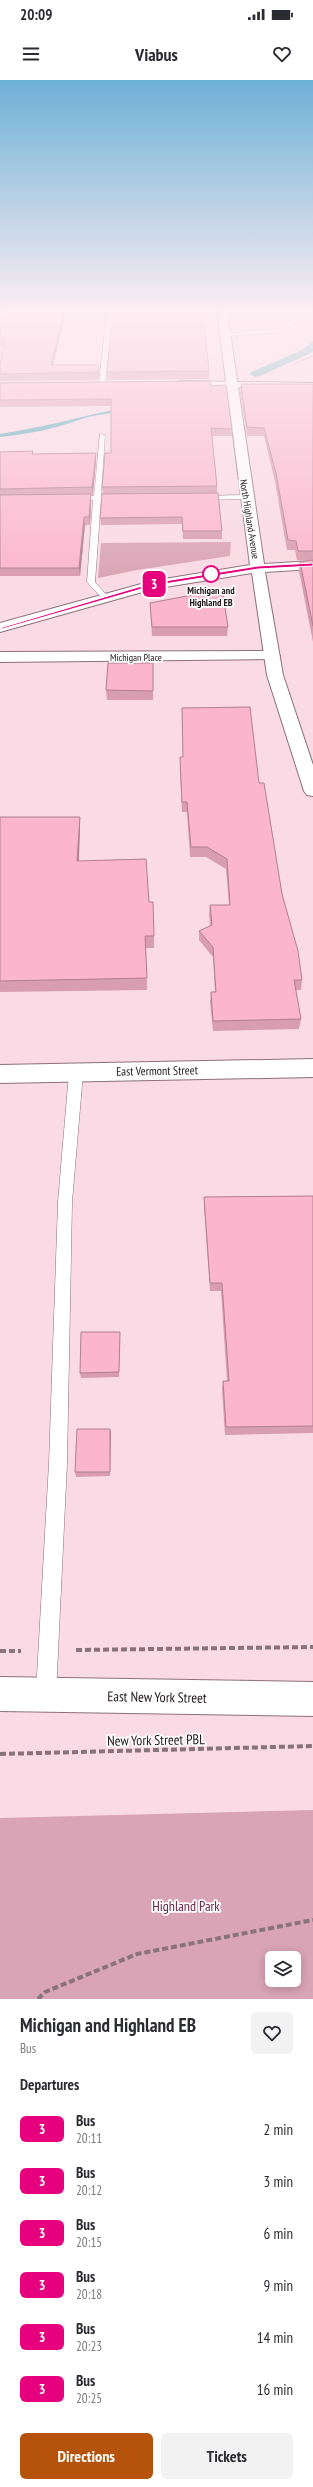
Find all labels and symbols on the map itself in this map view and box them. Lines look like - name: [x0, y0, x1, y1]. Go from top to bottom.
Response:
- street label: North Highland Avenue: [237, 478, 262, 560]
- marker: Michigan and Highland EB: [202, 565, 220, 583]
- line badge: 3: [141, 571, 167, 597]
- place label: Michigan and Highland EB: [187, 584, 235, 609]
- street label: Michigan Place: [110, 651, 162, 664]
- street label: East Vermont Street: [116, 1062, 199, 1079]
- street label: East New York Street: [107, 1687, 207, 1707]
- street label: New York Street PBL: [107, 1730, 205, 1750]
- park label: Highland Park: [152, 1897, 220, 1915]

